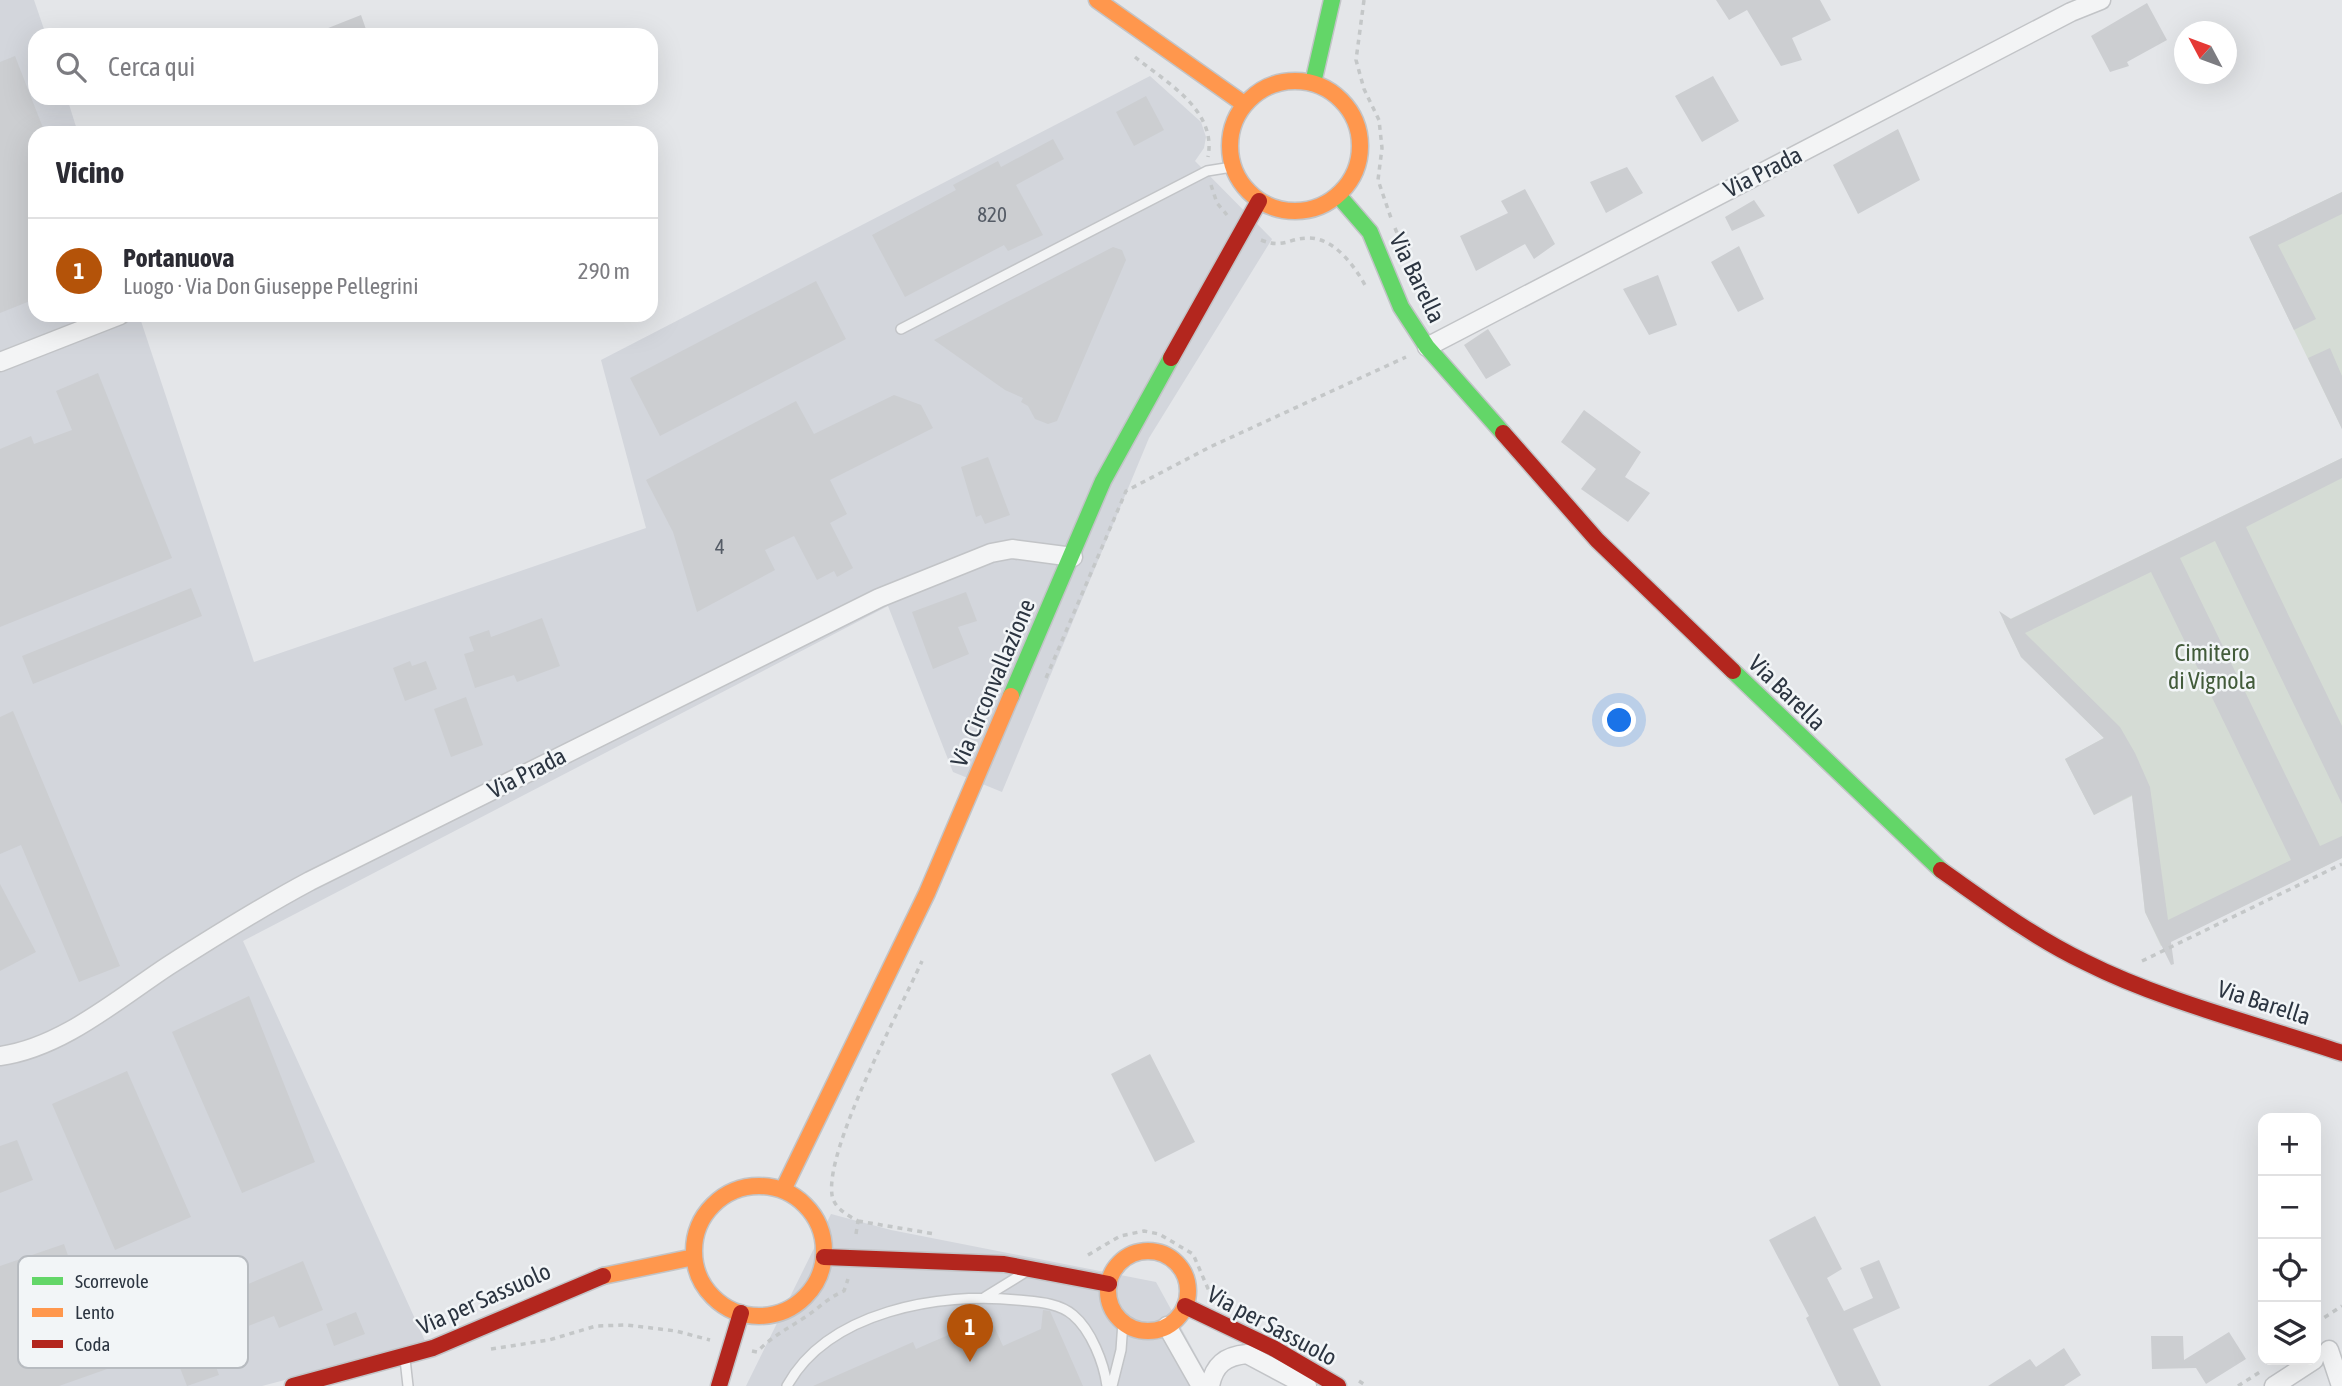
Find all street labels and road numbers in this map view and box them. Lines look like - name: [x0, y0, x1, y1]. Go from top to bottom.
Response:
- street label: Via Prada: [1719, 141, 1806, 203]
- street label: Via Barella: [1384, 229, 1451, 327]
- street label: Via Circonvallazione: [945, 595, 1040, 771]
- street label: Via Barella: [1743, 650, 1831, 736]
- street label: Via Prada: [483, 742, 570, 804]
- street label: Via Barella: [2214, 975, 2314, 1030]
- street label: Via per Sassuolo: [413, 1257, 555, 1340]
- street label: Via per Sassuolo: [1203, 1280, 1342, 1371]

